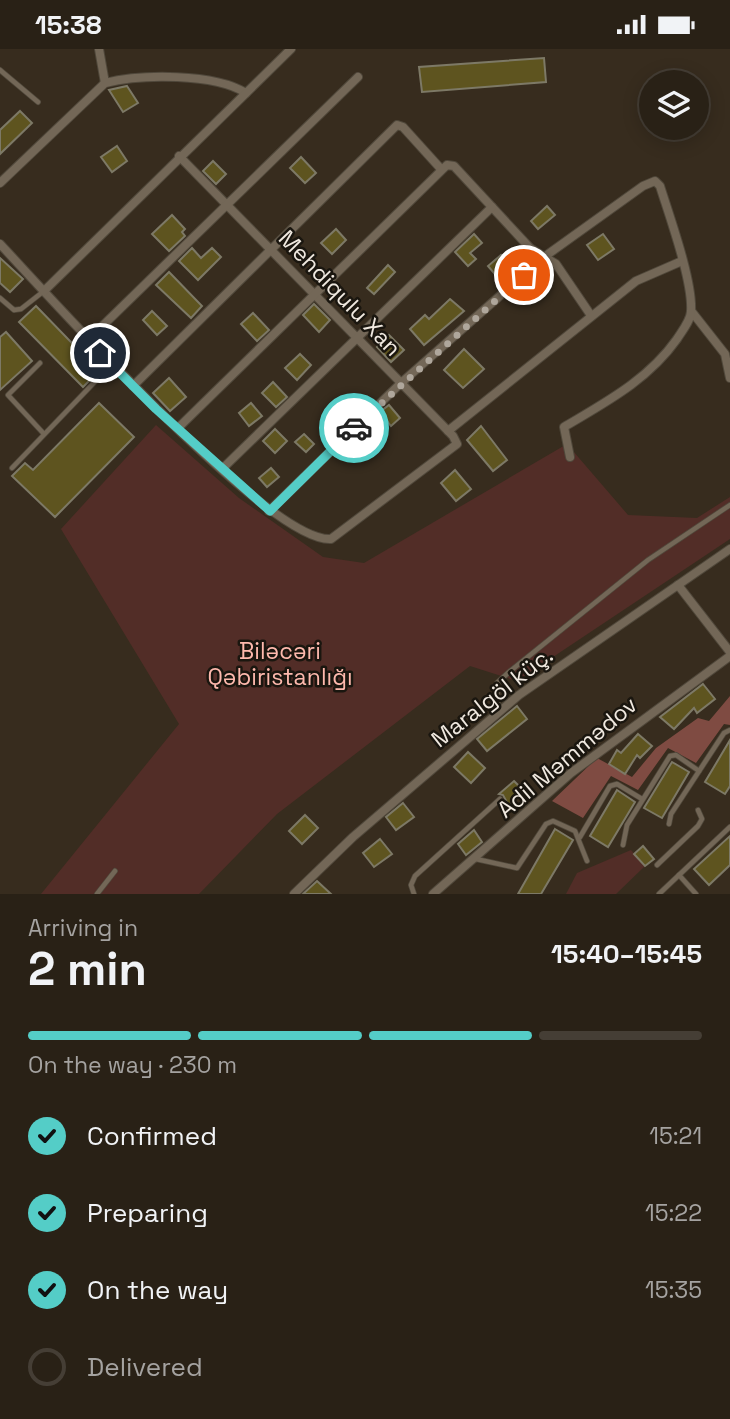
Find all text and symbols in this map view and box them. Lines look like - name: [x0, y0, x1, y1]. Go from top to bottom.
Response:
- text: 15:38: [35, 8, 102, 42]
- map controls: [639, 70, 709, 140]
- button: layers: [639, 70, 709, 140]
- street label: Mehdiqulu Xan: [272, 223, 408, 363]
- pin: [494, 245, 554, 305]
- icon: bag: [505, 256, 543, 294]
- pin: [70, 323, 130, 383]
- icon: home: [81, 334, 119, 372]
- courier: [319, 393, 389, 463]
- icon: car: [335, 409, 373, 447]
- park label: Biləcəri Qəbiristanlığı: [207, 636, 353, 692]
- street label: Maralgöl küç.: [425, 640, 559, 754]
- street label: Adil Məmmədov: [491, 690, 643, 824]
- text: Arriving in: [28, 913, 138, 943]
- text: 15:40–15:45: [551, 937, 702, 971]
- text: 2 min: [28, 940, 147, 998]
- text: On the way · 230 m: [28, 1050, 237, 1080]
- icon: check: [28, 1117, 66, 1155]
- text: Confirmed: [87, 1119, 217, 1153]
- text: 15:21: [649, 1121, 702, 1151]
- icon: check: [28, 1194, 66, 1232]
- text: Preparing: [87, 1196, 208, 1230]
- text: 15:22: [645, 1198, 702, 1228]
- icon: check: [28, 1271, 66, 1309]
- text: On the way: [87, 1273, 228, 1307]
- text: 15:35: [645, 1275, 702, 1305]
- text: Delivered: [87, 1350, 203, 1384]

